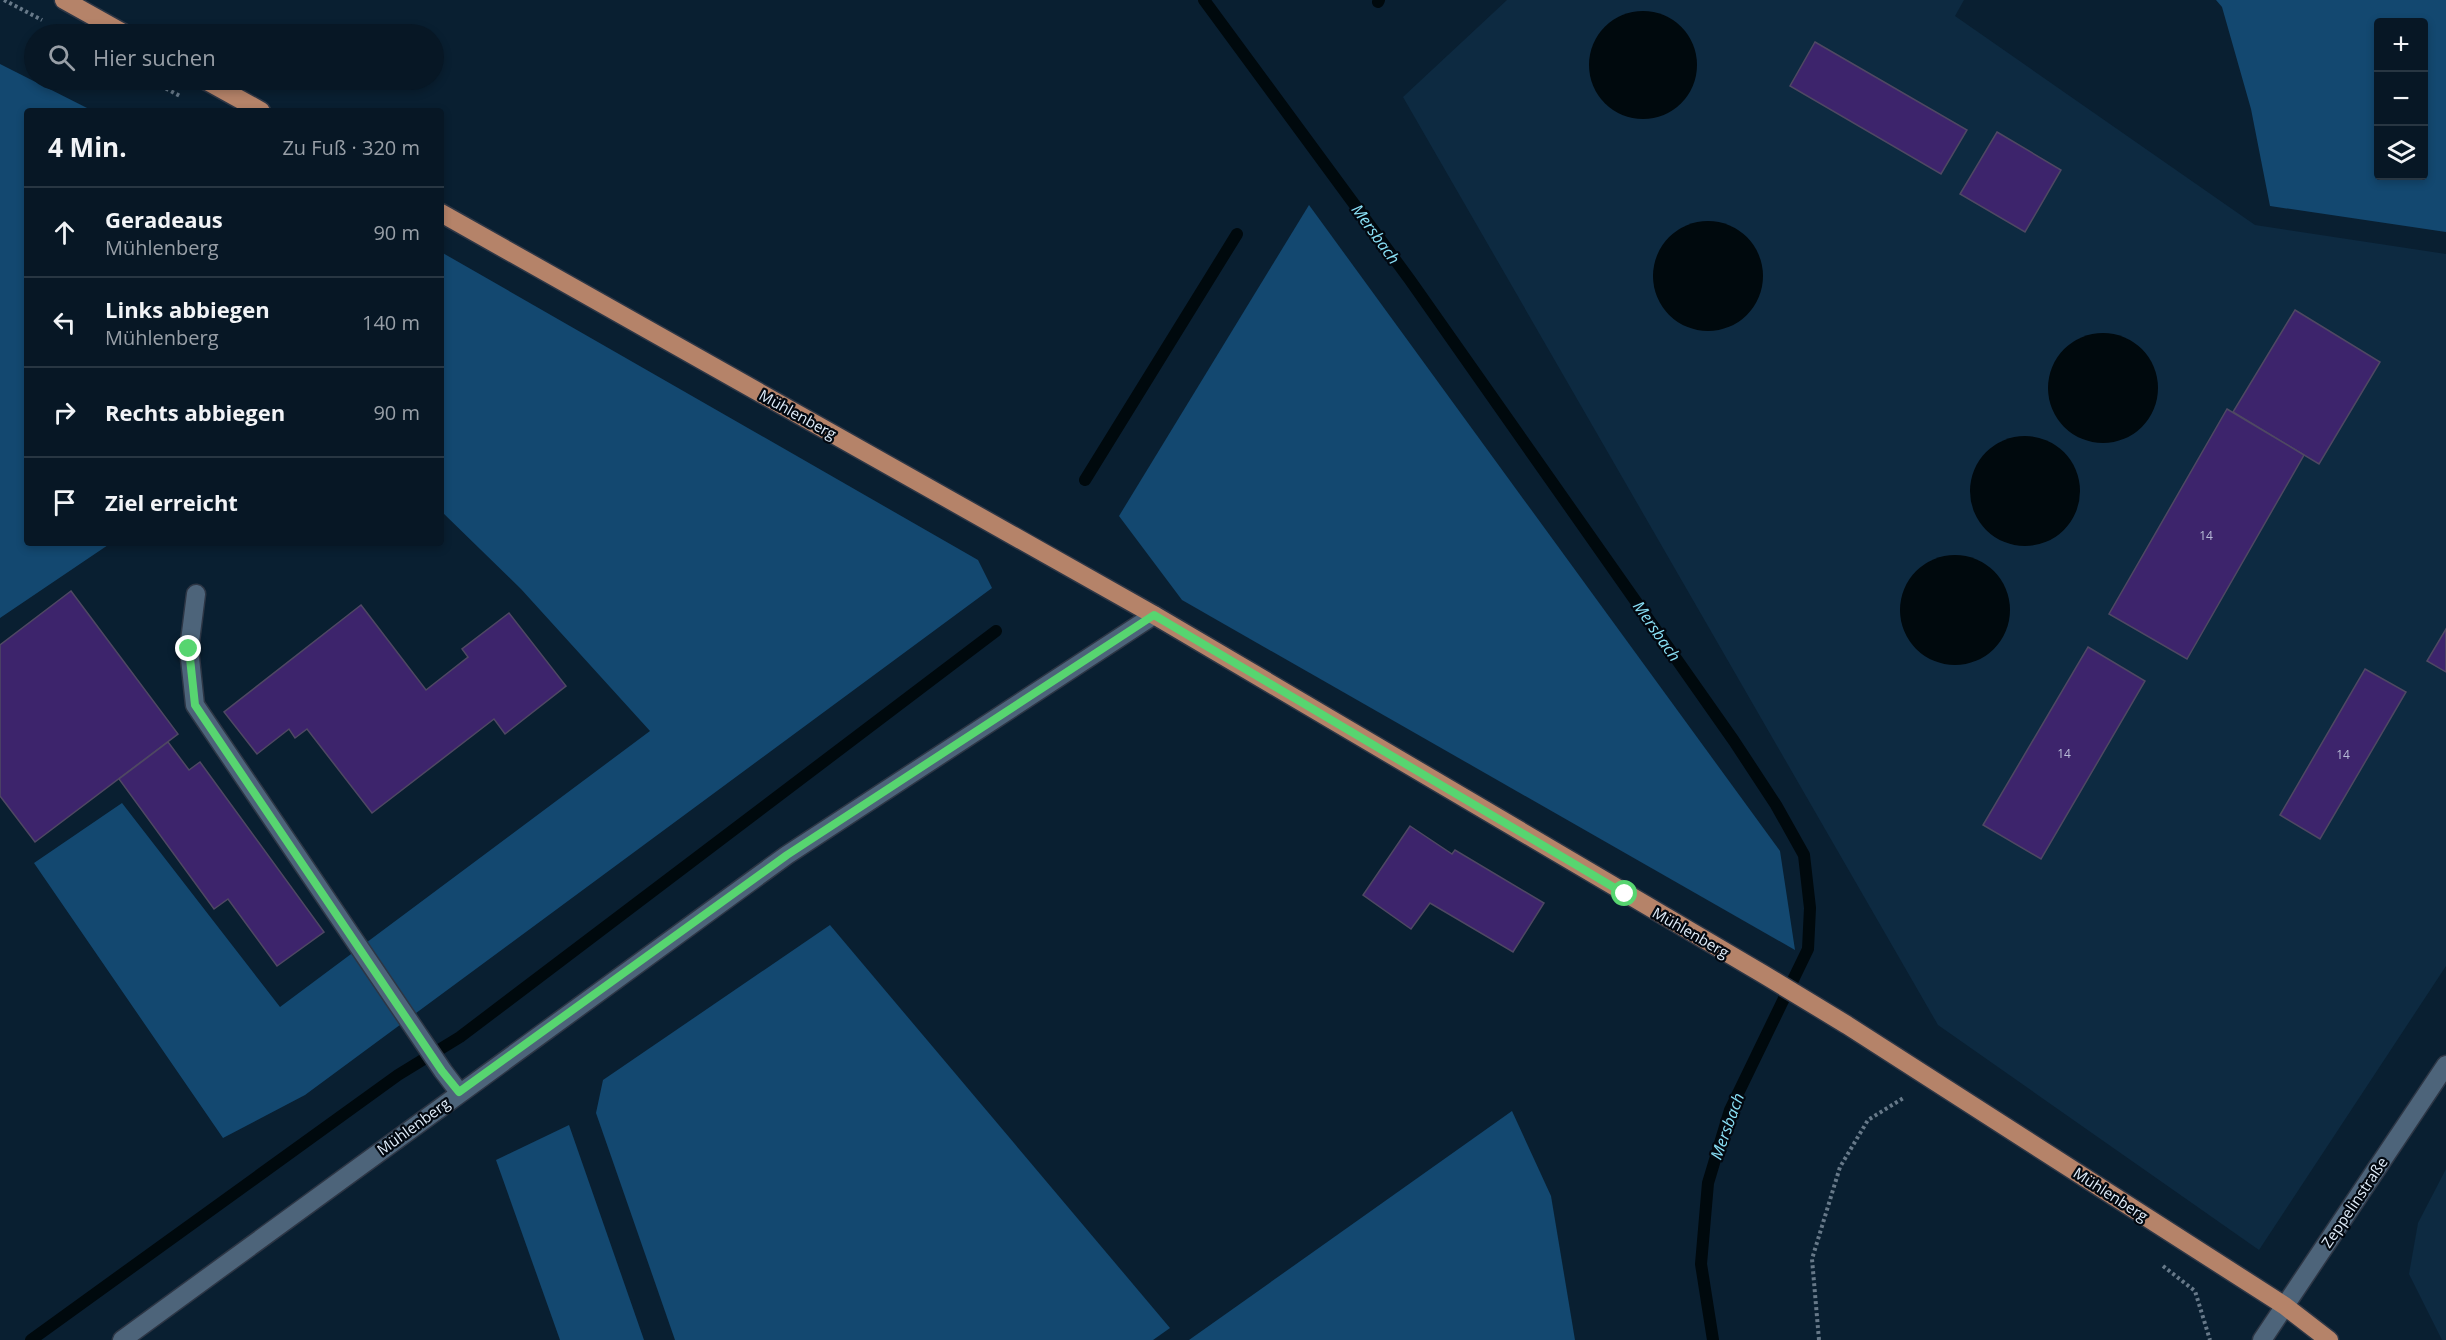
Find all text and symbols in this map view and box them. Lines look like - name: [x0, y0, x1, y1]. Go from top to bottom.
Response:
- map controls: [2374, 18, 2428, 180]
- button: +: [2374, 18, 2428, 72]
- search box: [24, 24, 444, 90]
- icon: search: [45, 41, 78, 74]
- text: Hier suchen: [93, 42, 216, 72]
- button: −: [2374, 72, 2428, 126]
- button: layers: [2374, 126, 2428, 180]
- text: 4 Min.: [48, 129, 127, 165]
- text: Zu Fuß · 320 m: [282, 134, 420, 161]
- water label: Mersbach: [1347, 199, 1405, 269]
- text: Geradeaus: [105, 204, 223, 234]
- icon: ahead: [48, 216, 81, 249]
- text: 90 m: [373, 219, 420, 246]
- text: Mühlenberg: [105, 234, 219, 261]
- text: Links abbiegen: [105, 294, 270, 324]
- icon: left: [48, 306, 81, 339]
- text: 140 m: [362, 309, 420, 336]
- text: Mühlenberg: [105, 324, 219, 351]
- street label: Mühlenberg: [756, 385, 840, 443]
- icon: right: [48, 396, 81, 429]
- text: Rechts abbiegen: [105, 397, 285, 427]
- text: 90 m: [373, 399, 420, 426]
- icon: arrive: [48, 486, 81, 519]
- text: Ziel erreicht: [105, 487, 238, 517]
- house number: 14: [2199, 527, 2213, 544]
- water label: Mersbach: [1628, 596, 1686, 666]
- route end: [175, 635, 201, 661]
- house number: 14: [2057, 745, 2071, 762]
- house number: 14: [2336, 746, 2350, 763]
- route start: [1611, 880, 1637, 906]
- street label: Mühlenberg: [1649, 902, 1733, 962]
- water label: Mersbach: [1705, 1090, 1749, 1162]
- street label: Mühlenberg: [373, 1093, 453, 1159]
- street label: Zeppelinstraße: [2316, 1153, 2392, 1251]
- street label: Mühlenberg: [2070, 1162, 2152, 1226]

